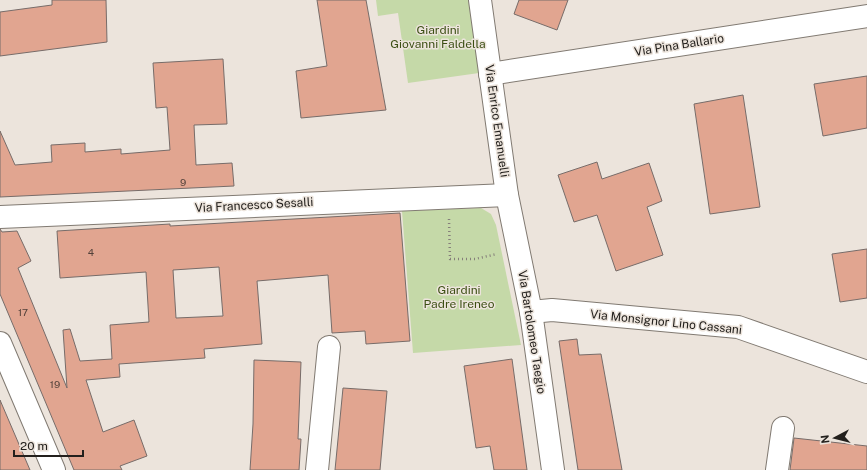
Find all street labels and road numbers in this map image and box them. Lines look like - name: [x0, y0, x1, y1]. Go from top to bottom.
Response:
- street label: Via Pina Ballario: [633, 31, 725, 59]
- street label: Via Enrico Emanuelli: [482, 64, 512, 178]
- street label: Via Francesco Sesalli: [194, 195, 314, 215]
- street label: Via Bartolomeo Taegio: [515, 269, 549, 395]
- street label: Via Monsignor Lino Cassani: [589, 307, 743, 337]

